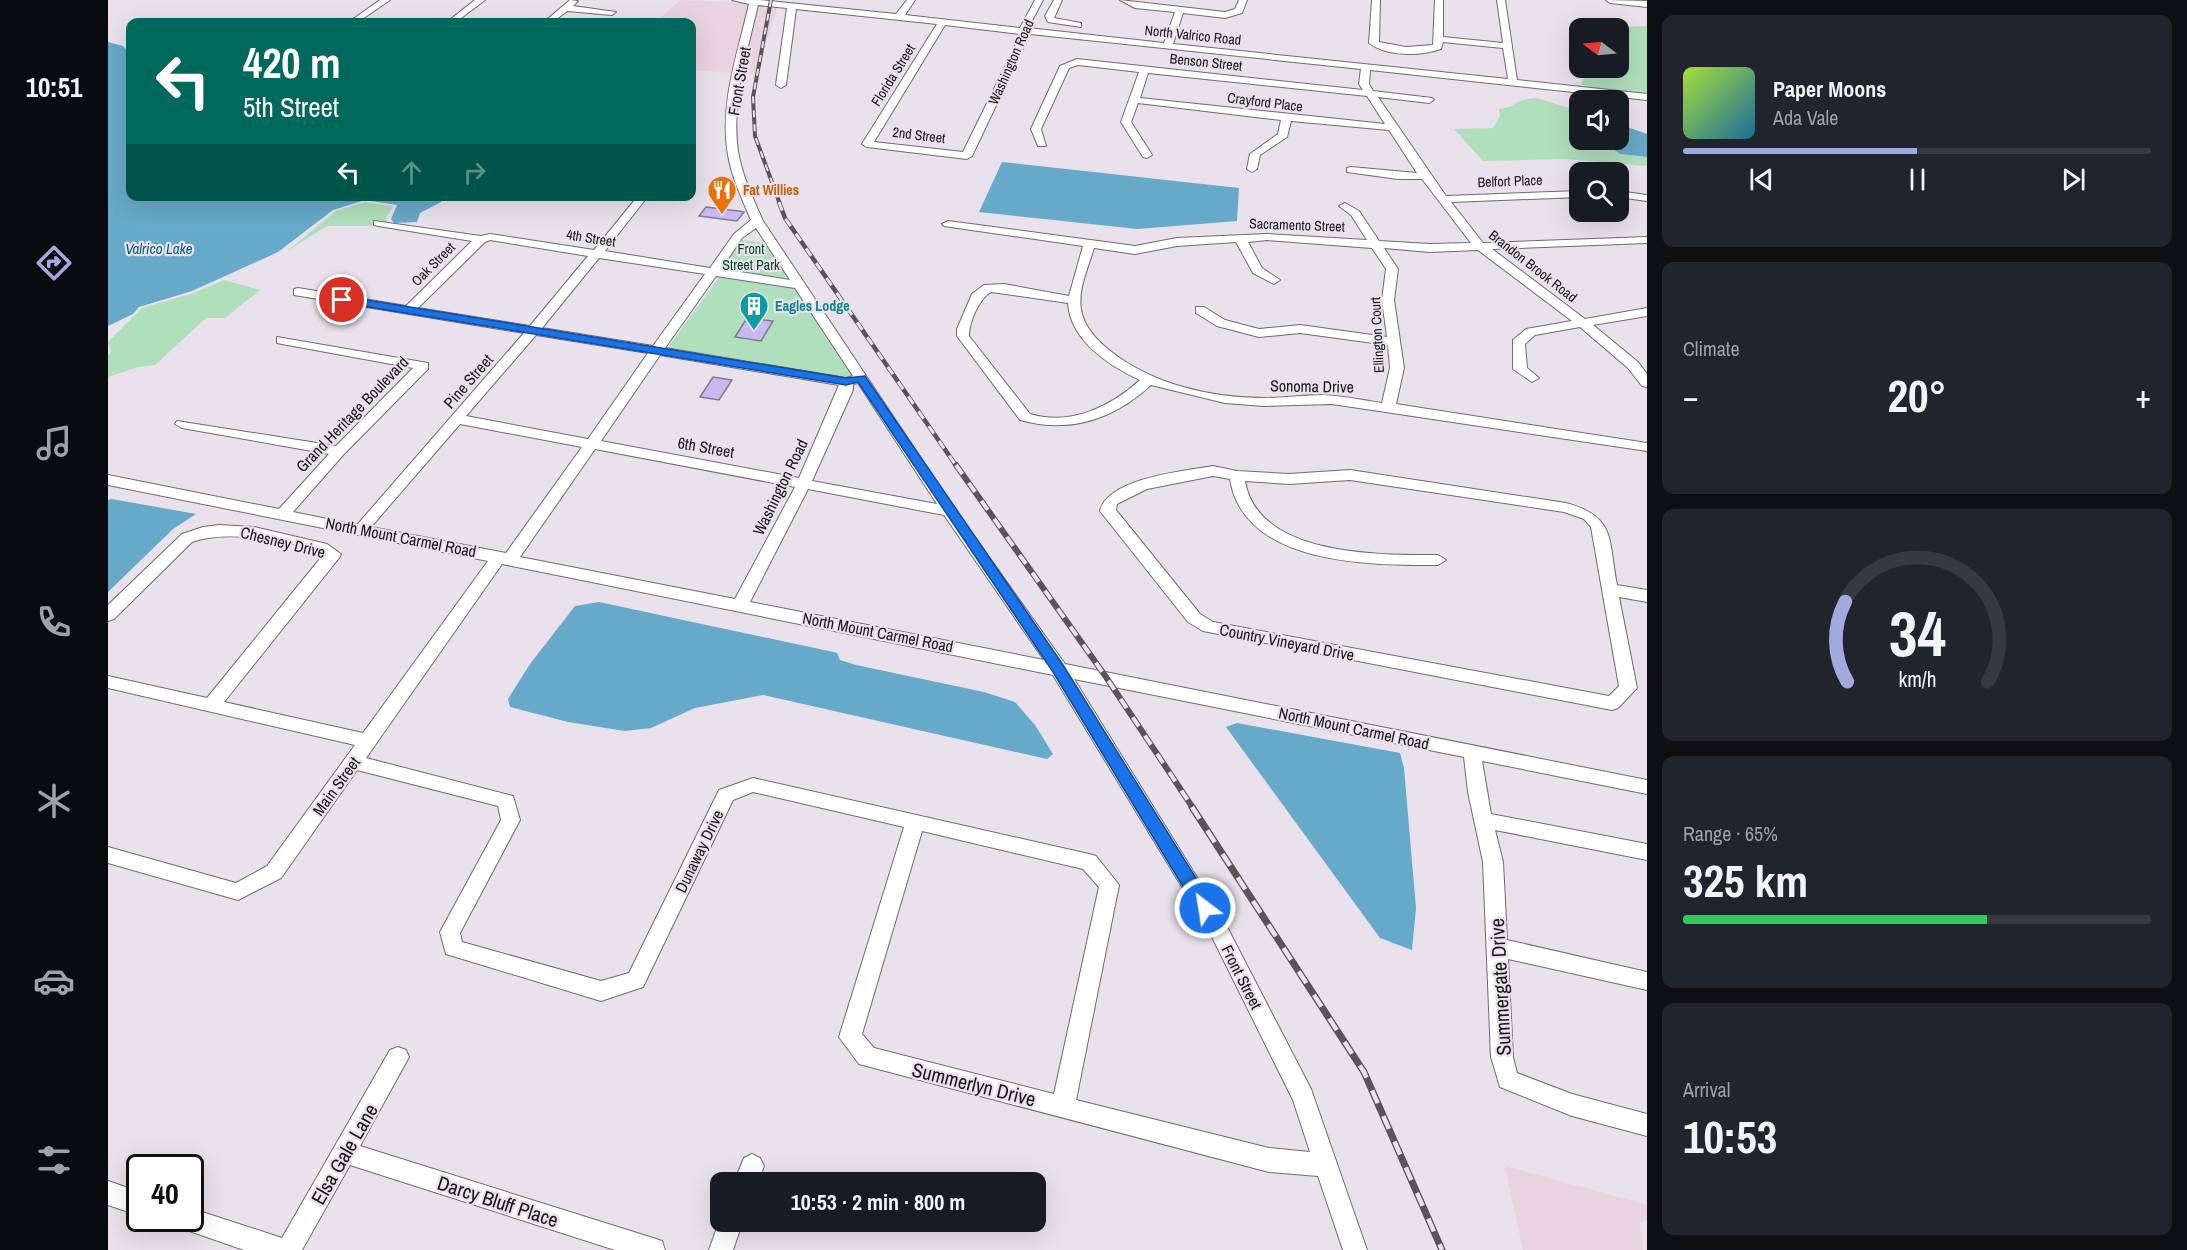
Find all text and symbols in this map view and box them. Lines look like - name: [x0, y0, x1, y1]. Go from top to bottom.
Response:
- street label: Washington Road: [984, 17, 1038, 107]
- north arrow: [1569, 18, 1629, 78]
- map controls: [1569, 18, 1629, 222]
- street label: North Valrico Road: [1144, 21, 1242, 49]
- text: 420 m: [243, 35, 341, 91]
- street label: Florida Street: [867, 41, 919, 109]
- icon: left: [144, 42, 222, 120]
- street label: Front Street: [722, 45, 756, 117]
- street label: Benson Street: [1169, 49, 1243, 75]
- text: 10:51: [26, 69, 82, 105]
- text: Paper Moons: [1773, 74, 1886, 104]
- street label: Crayford Place: [1226, 88, 1304, 116]
- text: 5th Street: [243, 89, 339, 125]
- button: sound: [1569, 90, 1629, 150]
- text: Ada Vale: [1773, 104, 1838, 131]
- street label: 2nd Street: [892, 123, 946, 147]
- icon: left: [332, 156, 365, 189]
- icon: ahead: [395, 156, 428, 189]
- icon: right: [458, 156, 491, 189]
- button: search: [1569, 162, 1629, 222]
- icon: previous: [1745, 163, 1778, 196]
- icon: pause: [1901, 163, 1934, 196]
- icon: next: [2057, 163, 2090, 196]
- street label: Belfort Place: [1477, 171, 1543, 191]
- restaurant icon: Fat Willies: [706, 174, 738, 216]
- place label: Fat Willies: [743, 181, 799, 199]
- street label: Sacramento Street: [1249, 214, 1345, 236]
- street label: 4th Street: [565, 225, 617, 251]
- street label: Brandon Brook Road: [1485, 226, 1581, 306]
- water label: Valrico Lake: [125, 238, 193, 259]
- street label: Oak Street: [407, 238, 459, 290]
- park label: Front Street Park: [722, 240, 780, 274]
- icon: directions: [33, 242, 75, 284]
- pin: [316, 274, 367, 325]
- icon: arrive: [325, 283, 358, 316]
- building icon: Eagles Lodge: [738, 290, 770, 332]
- place label: Eagles Lodge: [775, 297, 850, 315]
- street label: Ellington Court: [1366, 297, 1388, 373]
- text: Climate: [1683, 335, 1740, 362]
- street label: Pine Street: [438, 349, 498, 413]
- street label: Grand Heritage Boulevard: [291, 351, 413, 477]
- text: 20°: [1887, 365, 1947, 426]
- street label: Sonoma Drive: [1270, 374, 1354, 398]
- text: −: [1683, 374, 1699, 418]
- text: +: [2135, 374, 2151, 418]
- icon: music: [33, 422, 75, 464]
- street label: 6th Street: [676, 431, 736, 463]
- street label: Washington Road: [747, 435, 813, 539]
- street label: North Mount Carmel Road: [324, 512, 478, 562]
- street label: Chesney Drive: [238, 521, 328, 563]
- text: 34: [1889, 591, 1945, 675]
- icon: phone: [33, 601, 75, 643]
- street label: North Mount Carmel Road: [801, 607, 955, 657]
- street label: Country Vineyard Drive: [1218, 618, 1356, 666]
- text: km/h: [1898, 665, 1936, 694]
- street label: North Mount Carmel Road: [1277, 701, 1431, 755]
- street label: Main Street: [307, 752, 365, 820]
- icon: climate: [33, 780, 75, 822]
- street label: Dunaway Drive: [669, 806, 729, 896]
- text: Range · 65%: [1683, 820, 1778, 847]
- text: 325 km: [1683, 850, 1808, 911]
- position arrow: [1173, 876, 1237, 940]
- street label: Summergate Drive: [1483, 918, 1517, 1056]
- street label: Front Street: [1216, 941, 1268, 1013]
- icon: car: [33, 960, 75, 1002]
- street label: Summerlyn Drive: [909, 1056, 1039, 1112]
- text: Arrival: [1683, 1076, 1730, 1103]
- street label: Elsa Gale Lane: [304, 1099, 384, 1209]
- text: 10:53: [1683, 1106, 1777, 1167]
- icon: filters: [33, 1139, 75, 1181]
- speed limit sign: 40: [126, 1154, 204, 1232]
- street label: Darcy Bluff Place: [434, 1169, 562, 1233]
- text: 10:53 · 2 min · 800 m: [791, 1187, 965, 1217]

